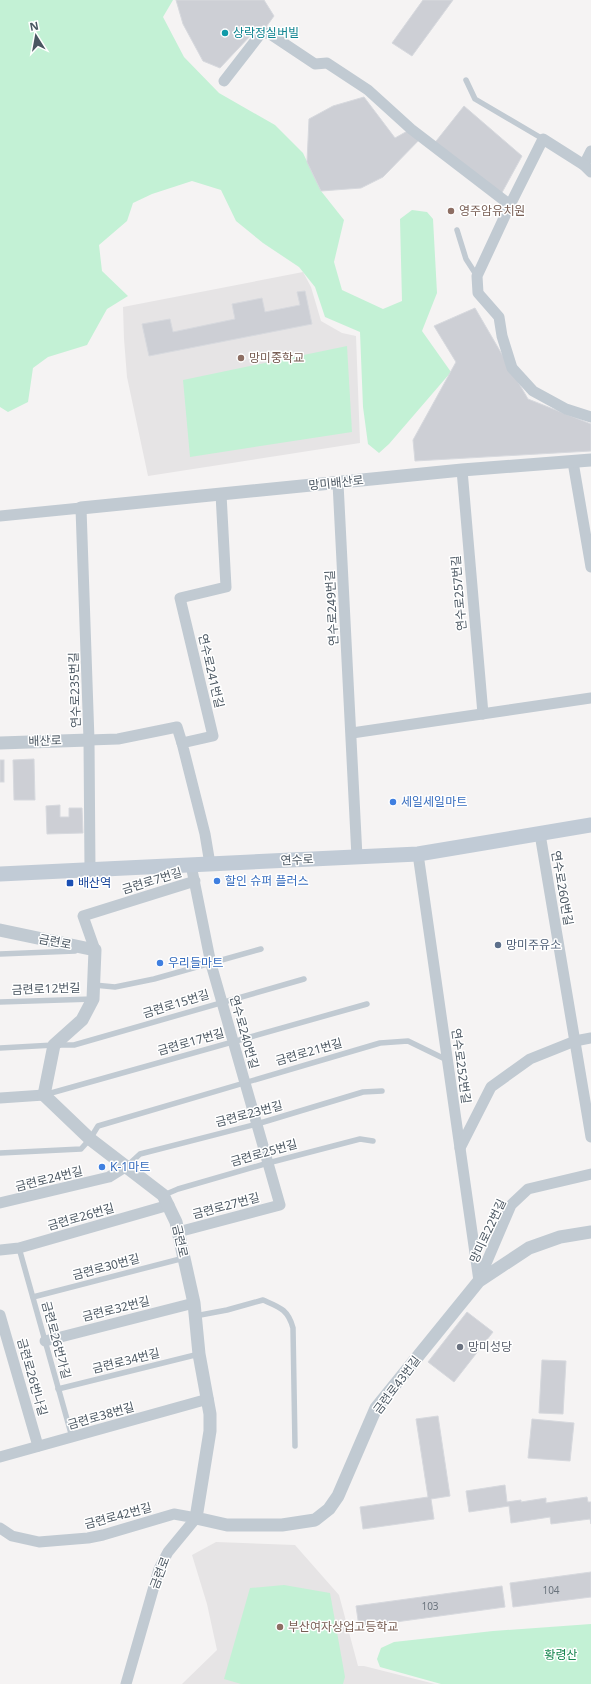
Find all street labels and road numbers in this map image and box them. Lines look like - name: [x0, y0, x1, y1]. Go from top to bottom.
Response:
- street label: 망미배산로: [308, 471, 364, 494]
- street label: 연수로257번길: [447, 555, 470, 632]
- street label: 연수로249번길: [321, 570, 342, 646]
- street label: 연수로241번길: [195, 632, 228, 710]
- street label: 연수로235번길: [65, 652, 84, 728]
- street label: 배산로: [28, 731, 62, 750]
- street label: 연수로260번길: [548, 849, 577, 927]
- street label: 연수로: [280, 850, 314, 869]
- street label: 금련로7번길: [120, 863, 184, 898]
- street label: 금련로: [37, 930, 73, 953]
- street label: 금련로12번길: [11, 979, 81, 998]
- street label: 금련로15번길: [140, 985, 211, 1022]
- street label: 연수로240번길: [226, 993, 263, 1071]
- street label: 금련로17번길: [155, 1024, 226, 1059]
- street label: 연수로252번길: [448, 1027, 475, 1105]
- street label: 금련로21번길: [273, 1034, 344, 1069]
- street label: 금련로23번길: [213, 1096, 284, 1131]
- street label: 금련로25번길: [228, 1135, 299, 1170]
- street label: 금련로24번길: [13, 1162, 84, 1195]
- street label: 금련로27번길: [190, 1188, 261, 1223]
- street label: 망미로22번길: [465, 1196, 510, 1266]
- street label: 금련로26번길: [45, 1199, 116, 1234]
- street label: 금련로: [168, 1223, 192, 1259]
- street label: 금련로30번길: [70, 1249, 141, 1284]
- street label: 금련로32번길: [80, 1292, 151, 1325]
- street label: 금련로26번가길: [38, 1299, 75, 1381]
- street label: 금련로26번나길: [13, 1336, 52, 1418]
- street label: 금련로34번길: [90, 1344, 161, 1377]
- street label: 금련로43번길: [369, 1352, 424, 1417]
- street label: 금련로38번길: [65, 1398, 136, 1433]
- street label: 금련로42번길: [82, 1498, 153, 1533]
- street label: 금련로: [146, 1554, 173, 1591]

